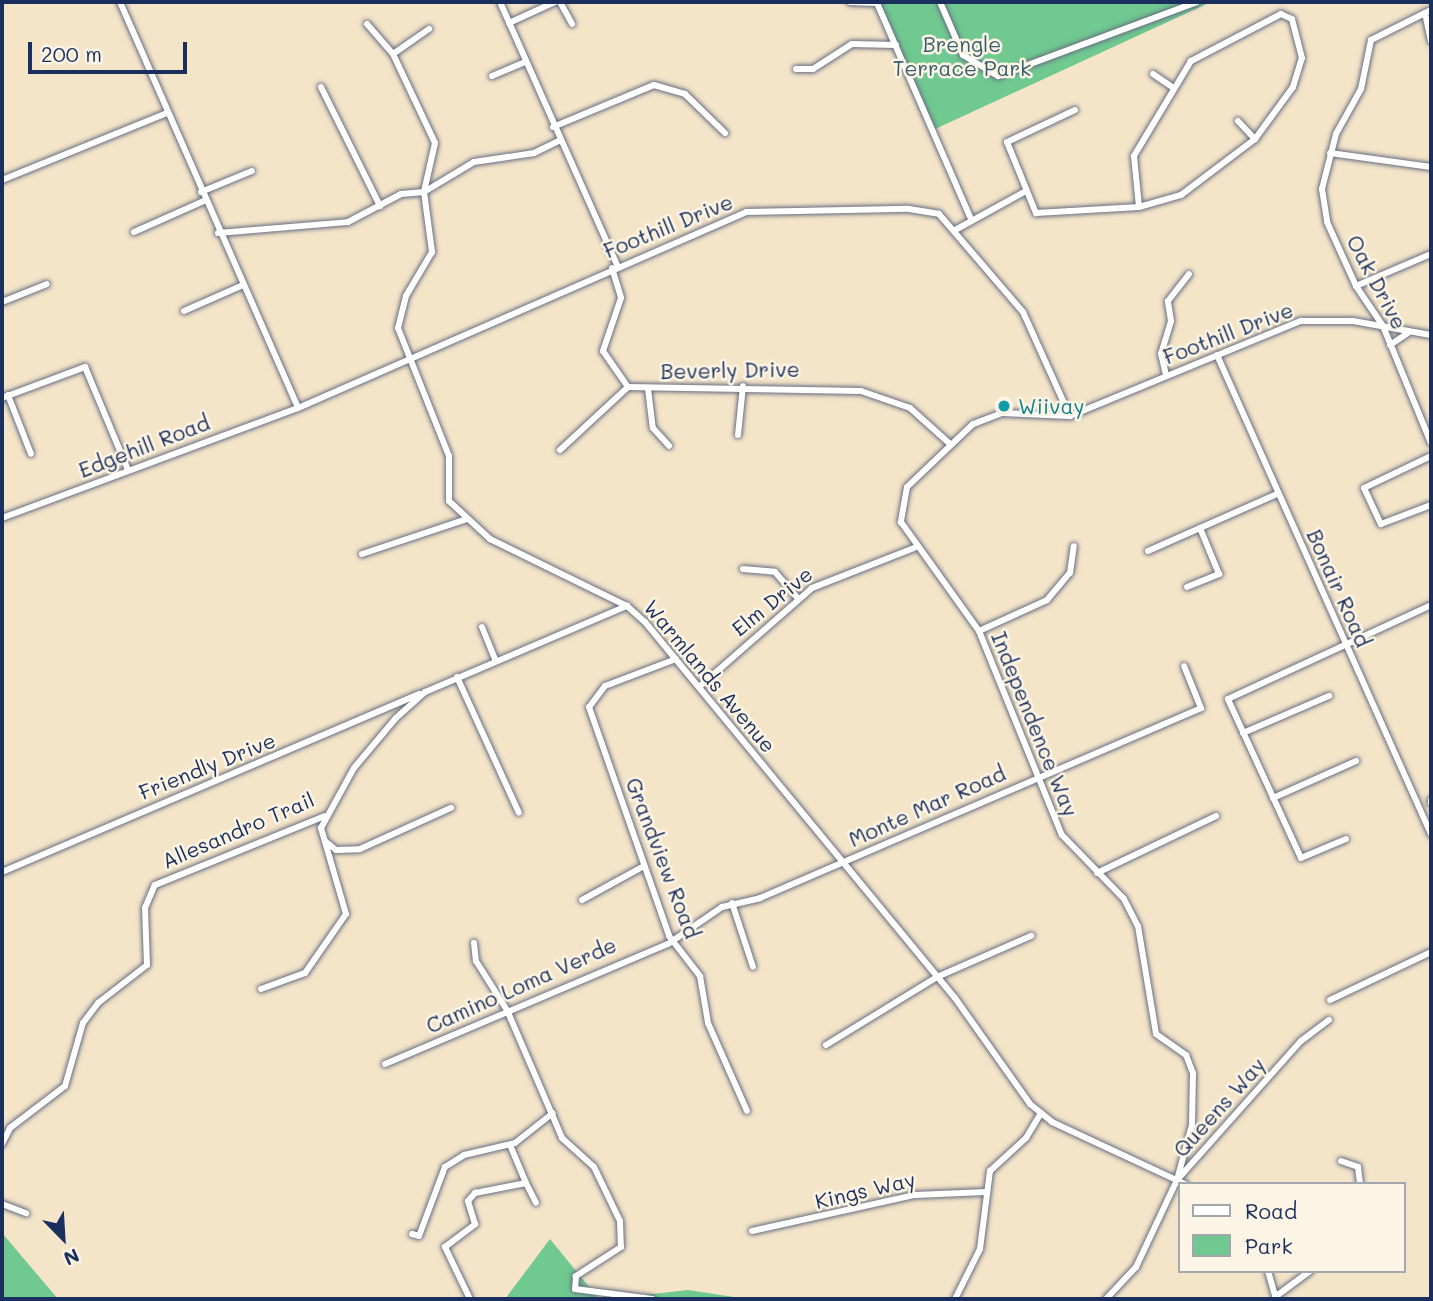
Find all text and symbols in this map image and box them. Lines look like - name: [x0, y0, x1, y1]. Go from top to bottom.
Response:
- scale bar: [32, 28, 191, 72]
- park label: Brengle Terrace Park: [893, 31, 1031, 81]
- text: 200 m: [41, 40, 102, 67]
- street label: Foothill Drive: [600, 189, 736, 263]
- street label: Oak Drive: [1342, 231, 1412, 333]
- street label: Foothill Drive: [1160, 297, 1296, 369]
- street label: Beverly Drive: [660, 356, 800, 384]
- place label: Wiivay: [1018, 393, 1084, 419]
- marker: Wiivay: [996, 398, 1012, 414]
- street label: Edgehill Road: [75, 409, 213, 483]
- street label: Bonair Road: [1302, 525, 1376, 651]
- street label: Elm Drive: [727, 561, 817, 641]
- street label: Warmlands Avenue: [639, 594, 781, 758]
- street label: Independence Way: [986, 628, 1084, 820]
- street label: Friendly Drive: [135, 727, 279, 805]
- street label: Monte Mar Road: [845, 760, 1009, 852]
- street label: Grandview Road: [621, 774, 705, 942]
- street label: Allesandro Trail: [158, 787, 318, 873]
- street label: Camino Loma Verde: [422, 932, 620, 1038]
- street label: Queens Way: [1168, 1052, 1270, 1162]
- street label: Kings Way: [812, 1166, 918, 1214]
- legend: [1178, 1182, 1405, 1273]
- text: Road: [1245, 1197, 1297, 1224]
- north arrow: [28, 1203, 98, 1273]
- text: Park: [1245, 1232, 1293, 1259]
- text: N: [60, 1243, 83, 1272]

